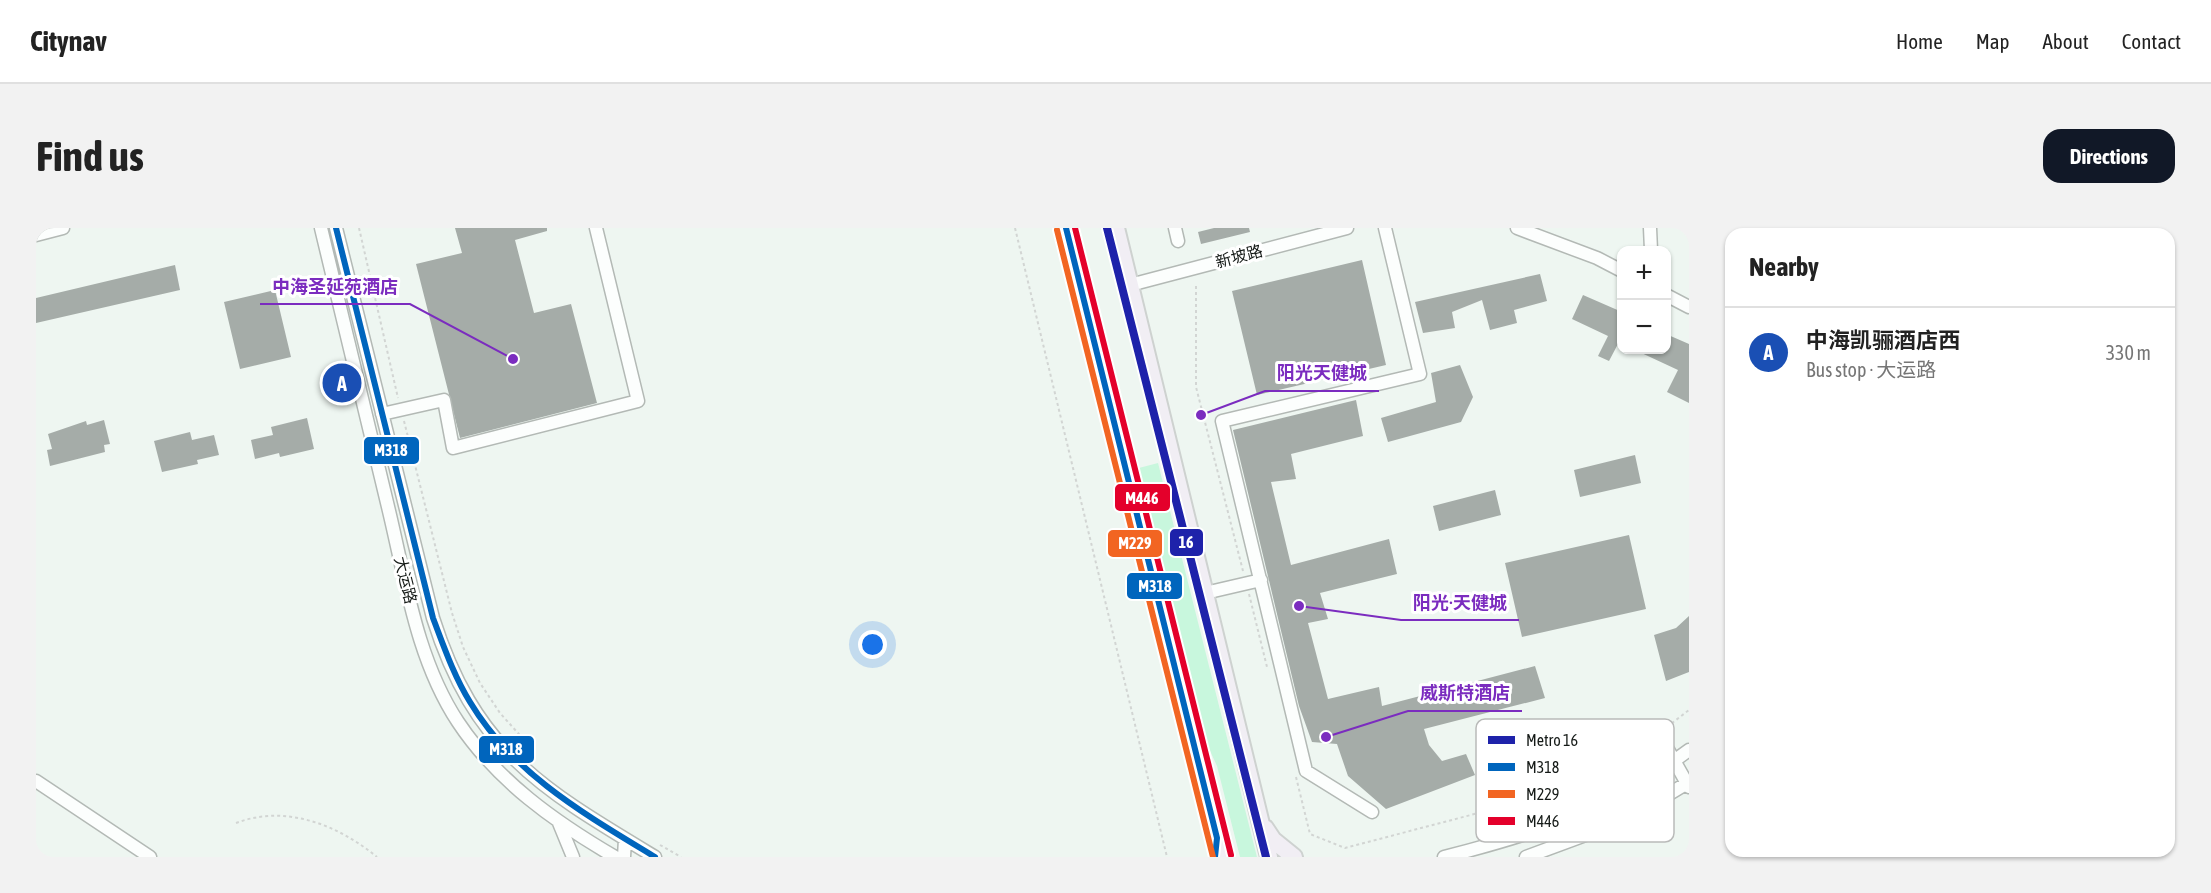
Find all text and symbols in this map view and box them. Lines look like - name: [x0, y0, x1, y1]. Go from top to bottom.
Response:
- text: Citynav: [30, 25, 107, 57]
- text: Home: [1896, 29, 1943, 53]
- text: Map: [1976, 29, 2010, 53]
- text: About: [2043, 29, 2089, 53]
- text: Contact: [2122, 29, 2181, 53]
- button: Directions: [2043, 129, 2175, 183]
- text: Find us: [36, 132, 144, 180]
- street label: 新坡路: [1213, 241, 1265, 271]
- map controls: [1617, 246, 1671, 354]
- button: +: [1617, 246, 1671, 300]
- text: Nearby: [1749, 252, 1819, 282]
- callout: 中海圣延苑酒店: [260, 268, 410, 304]
- text: 中海圣延苑酒店: [272, 276, 398, 297]
- button: −: [1617, 300, 1671, 354]
- text: 中海凯骊酒店西: [1806, 327, 1960, 353]
- text: A: [1764, 341, 1773, 364]
- text: 330 m: [2106, 341, 2151, 364]
- callout: 阳光天健城: [1265, 355, 1379, 391]
- text: Bus stop · 大运路: [1806, 358, 1936, 381]
- pin: A: [322, 360, 362, 406]
- text: 阳光天健城: [1277, 362, 1367, 383]
- line badge: M318: [363, 436, 420, 465]
- text: M318: [374, 441, 408, 459]
- line badge: M446: [1114, 483, 1171, 512]
- text: M446: [1125, 489, 1159, 507]
- line badge: 16: [1169, 528, 1204, 557]
- line badge: M229: [1107, 529, 1163, 558]
- text: 16: [1178, 533, 1194, 551]
- text: M229: [1118, 534, 1152, 552]
- street label: 大运路: [391, 555, 421, 605]
- line badge: M318: [1126, 572, 1183, 600]
- text: M318: [1138, 577, 1172, 595]
- callout: 阳光·天健城: [1401, 584, 1519, 620]
- text: 阳光·天健城: [1413, 592, 1507, 613]
- your location: [858, 630, 887, 659]
- callout: 威斯特酒店: [1408, 675, 1522, 711]
- text: 威斯特酒店: [1420, 682, 1510, 703]
- legend: [1476, 719, 1674, 842]
- text: Metro 16: [1526, 731, 1578, 749]
- line badge: M318: [478, 735, 535, 764]
- text: M318: [489, 740, 523, 758]
- text: M318: [1526, 758, 1559, 776]
- text: M229: [1526, 785, 1559, 803]
- text: M446: [1526, 812, 1559, 830]

